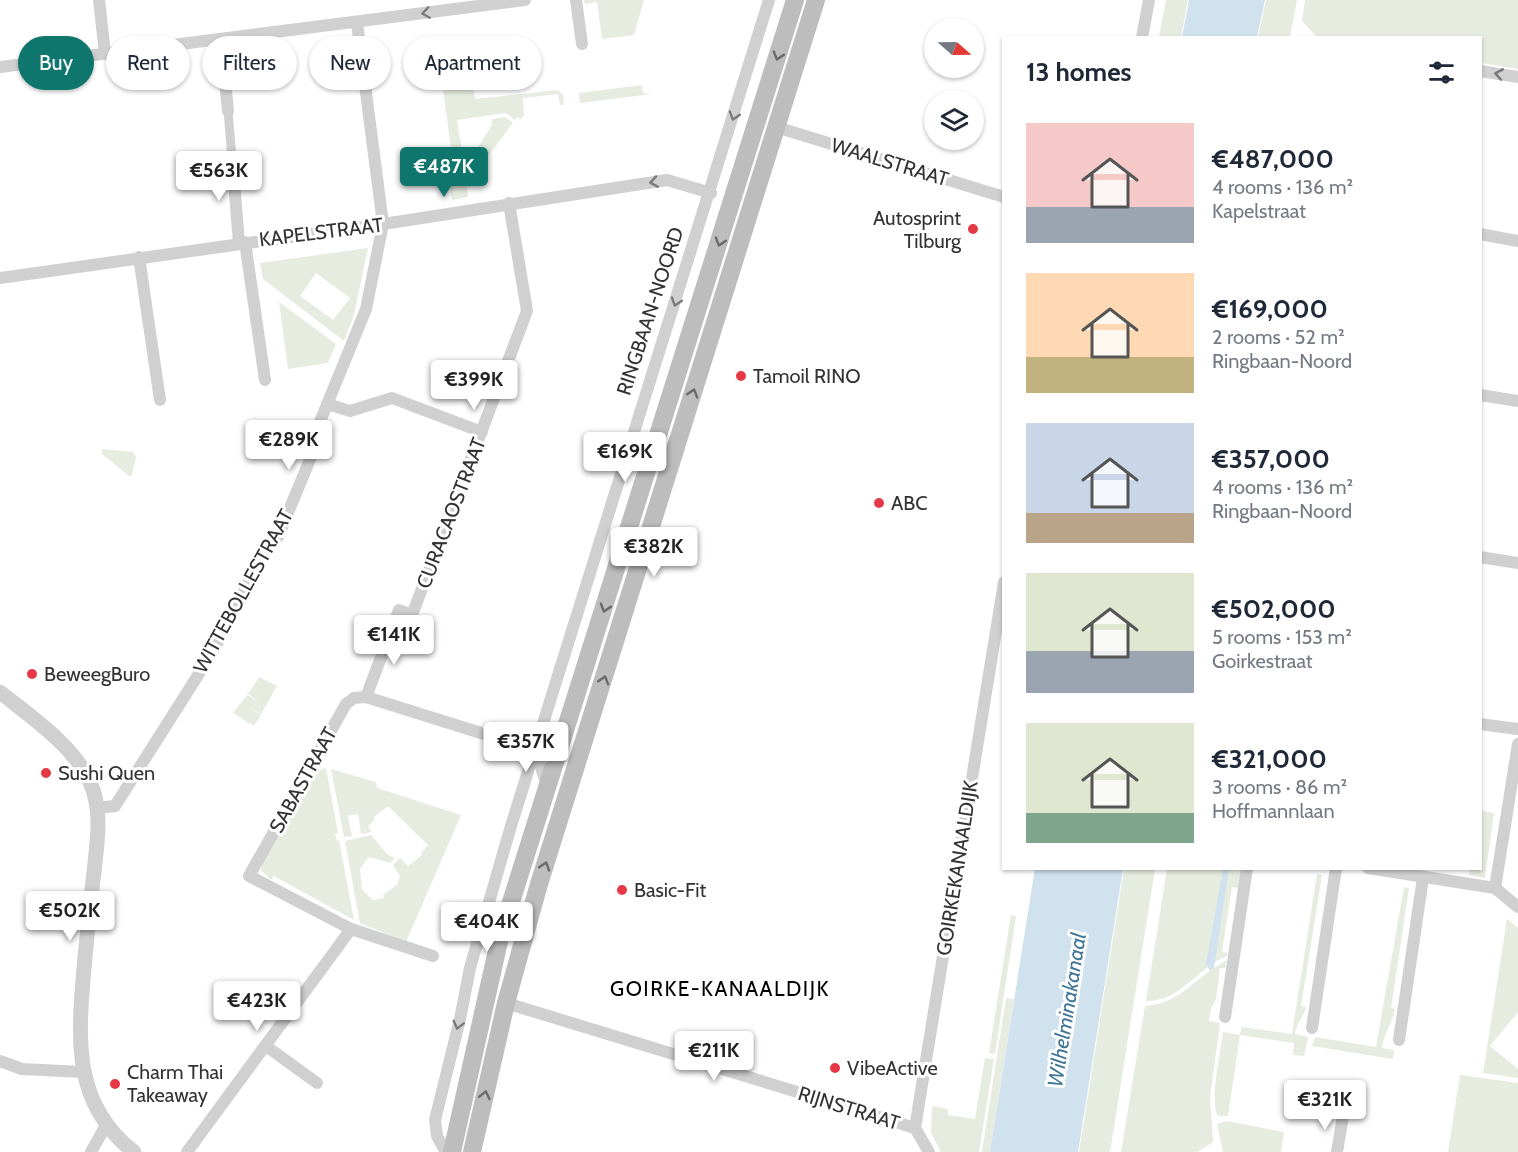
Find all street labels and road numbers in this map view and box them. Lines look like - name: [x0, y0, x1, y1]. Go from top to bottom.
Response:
- street label: WAALSTRAAT: [828, 133, 952, 191]
- street label: KAPELSTRAAT: [258, 212, 385, 252]
- street label: RINGBAAN-NOORD: [612, 224, 688, 398]
- street label: CURACAOSTRAAT: [411, 434, 491, 592]
- street label: WITTEBOLLESTRAAT: [188, 505, 298, 677]
- street label: SABASTRAAT: [264, 723, 342, 837]
- street label: GOIRKEKANAALDIJK: [931, 778, 983, 957]
- street label: RIJNSTRAAT: [795, 1081, 903, 1135]

